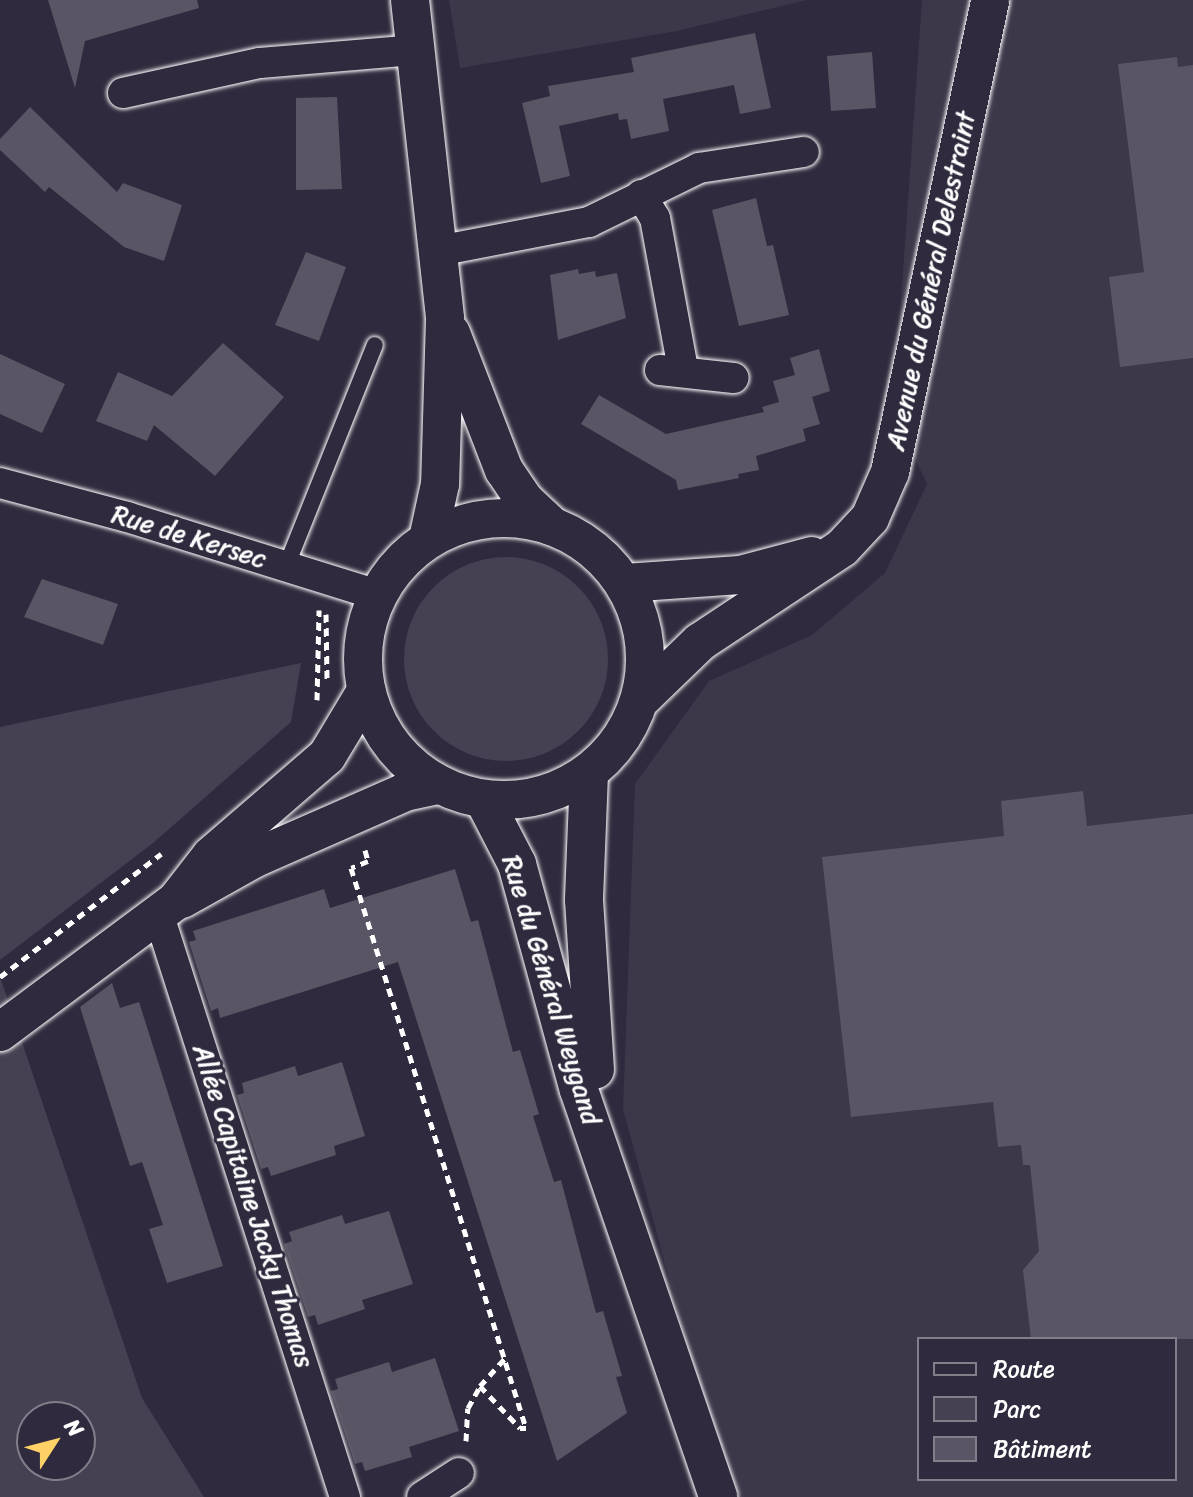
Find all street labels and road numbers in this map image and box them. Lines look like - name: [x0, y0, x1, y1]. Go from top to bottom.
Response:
- street label: Avenue du Général Delestraint: [880, 108, 982, 454]
- street label: Rue de Kersec: [107, 498, 271, 576]
- street label: Rue du Général Weygand: [495, 852, 607, 1128]
- street label: Allée Capitaine Jacky Thomas: [186, 1040, 320, 1372]

